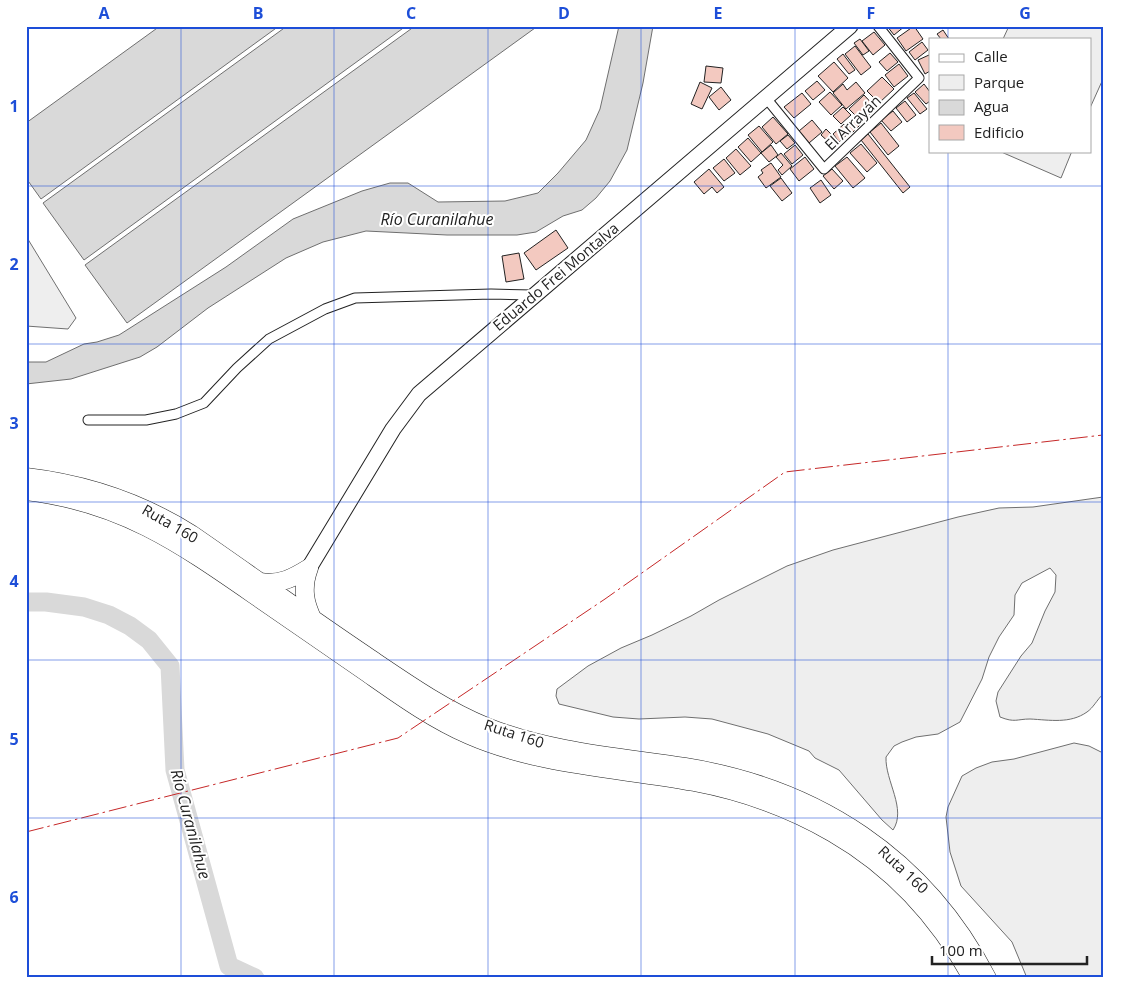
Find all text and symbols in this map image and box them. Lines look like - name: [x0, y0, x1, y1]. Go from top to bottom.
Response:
- text: A: [98, 2, 110, 24]
- text: B: [253, 2, 263, 24]
- text: C: [406, 2, 416, 24]
- text: D: [558, 2, 570, 24]
- text: E: [714, 2, 723, 24]
- text: F: [867, 2, 875, 24]
- text: G: [1019, 2, 1031, 24]
- legend: [929, 38, 1092, 152]
- text: Calle: [974, 46, 1008, 66]
- text: Parque: [974, 72, 1024, 92]
- street label: El Arrayán: [820, 90, 885, 154]
- text: 1: [9, 95, 19, 117]
- text: Agua: [974, 96, 1009, 116]
- text: Edificio: [974, 122, 1024, 142]
- water label: Río Curanilahue: [380, 208, 494, 230]
- street label: Eduardo Frei Montalva: [488, 218, 622, 335]
- text: 2: [9, 253, 19, 275]
- text: 3: [9, 412, 19, 434]
- street label: Ruta 160: [139, 499, 202, 547]
- text: 4: [9, 570, 19, 592]
- street label: Ruta 160: [482, 714, 547, 752]
- text: 5: [9, 728, 19, 750]
- water label: Río Curanilahue: [166, 767, 216, 881]
- street label: Ruta 160: [874, 841, 933, 898]
- text: 6: [9, 886, 19, 908]
- scale bar: [932, 934, 1086, 966]
- text: 100 m: [939, 940, 983, 960]

